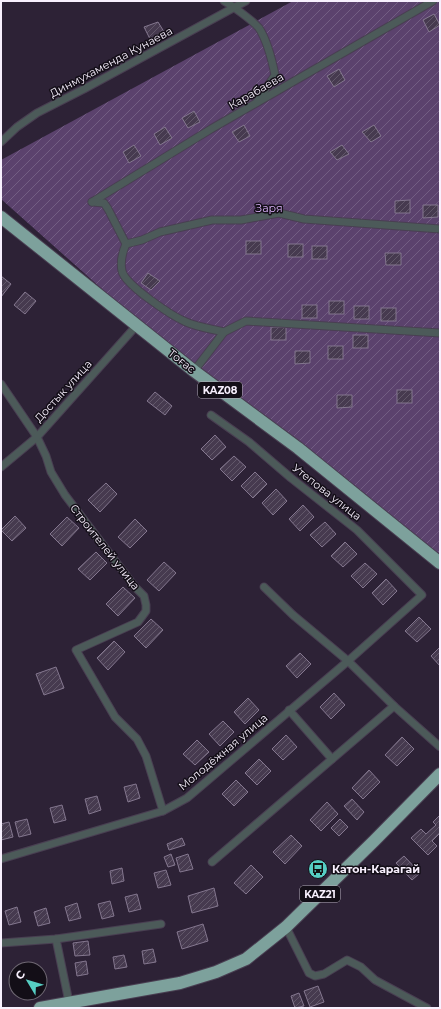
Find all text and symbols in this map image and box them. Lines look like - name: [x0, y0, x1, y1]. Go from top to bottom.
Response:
- street label: Динмухаменда Кунаева: [47, 24, 175, 100]
- street label: Карабаева: [226, 70, 286, 112]
- park label: Заря: [255, 201, 283, 215]
- street label: Тоғас: [165, 346, 199, 376]
- street label: Достык улица: [31, 357, 95, 425]
- road number: KAZ08: [198, 382, 242, 398]
- street label: Утепова улица: [290, 461, 364, 523]
- street label: Строителей улица: [67, 501, 143, 593]
- street label: Молодёжная улица: [176, 711, 270, 793]
- bus stop icon: Катон-Карагай: [307, 858, 329, 880]
- place label: Катон-Карагай: [332, 862, 420, 876]
- road number: KAZ21: [300, 886, 340, 902]
- north arrow: [8, 961, 48, 1001]
- text: С: [12, 967, 28, 982]

